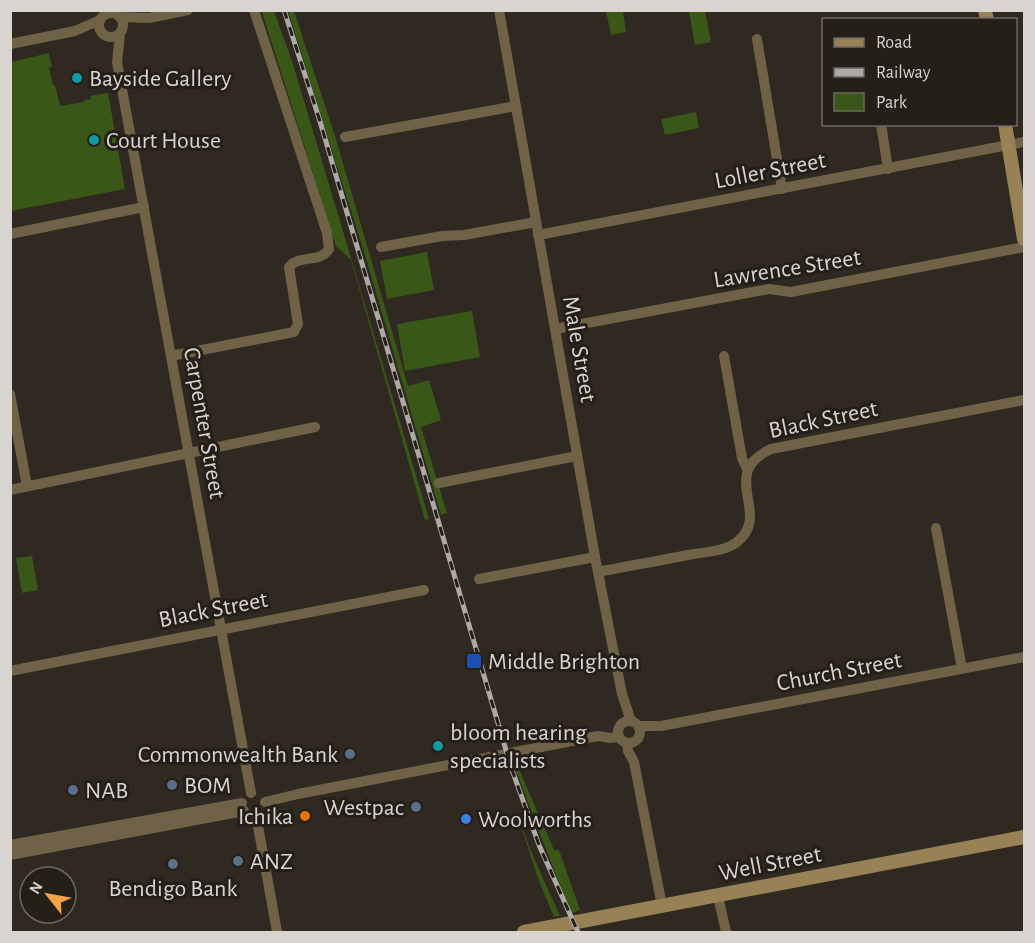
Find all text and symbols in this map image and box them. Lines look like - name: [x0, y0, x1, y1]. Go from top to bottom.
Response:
- legend: [822, 18, 1017, 126]
- text: Road: [876, 34, 912, 52]
- text: Railway: [876, 64, 931, 82]
- place label: Bayside Gallery: [89, 67, 232, 91]
- marker: Bayside Gallery: [70, 71, 84, 85]
- text: Park: [876, 94, 908, 112]
- place label: Court House: [106, 129, 221, 153]
- marker: Court House: [87, 133, 101, 147]
- street label: Loller Street: [713, 148, 828, 194]
- street label: Lawrence Street: [712, 245, 863, 292]
- street label: Male Street: [558, 294, 600, 404]
- street label: Carpenter Street: [179, 346, 229, 501]
- street label: Black Street: [767, 397, 880, 443]
- street label: Black Street: [157, 588, 270, 632]
- street label: Church Street: [775, 648, 904, 696]
- place label: Middle Brighton: [488, 650, 640, 674]
- marker: Middle Brighton: [465, 652, 483, 670]
- place label: bloom hearing specialists: [450, 721, 587, 773]
- marker: bloom hearing specialists: [431, 739, 445, 753]
- place label: Commonwealth Bank: [138, 743, 338, 767]
- marker: Commonwealth Bank: [343, 747, 357, 761]
- place label: BOM: [184, 774, 231, 798]
- marker: BOM: [165, 778, 179, 792]
- place label: NAB: [85, 779, 128, 803]
- marker: NAB: [66, 783, 80, 797]
- place label: Westpac: [324, 796, 404, 820]
- marker: Westpac: [409, 800, 423, 814]
- place label: Ichika: [238, 805, 293, 829]
- place label: Woolworths: [478, 808, 592, 832]
- marker: Ichika: [298, 809, 312, 823]
- marker: Woolworths: [459, 812, 473, 826]
- street label: Well Street: [717, 842, 824, 886]
- place label: ANZ: [250, 850, 293, 874]
- marker: ANZ: [231, 854, 245, 868]
- marker: Bendigo Bank: [166, 857, 180, 871]
- north arrow: [18, 865, 78, 925]
- place label: Bendigo Bank: [109, 877, 237, 901]
- text: N: [26, 879, 46, 897]

